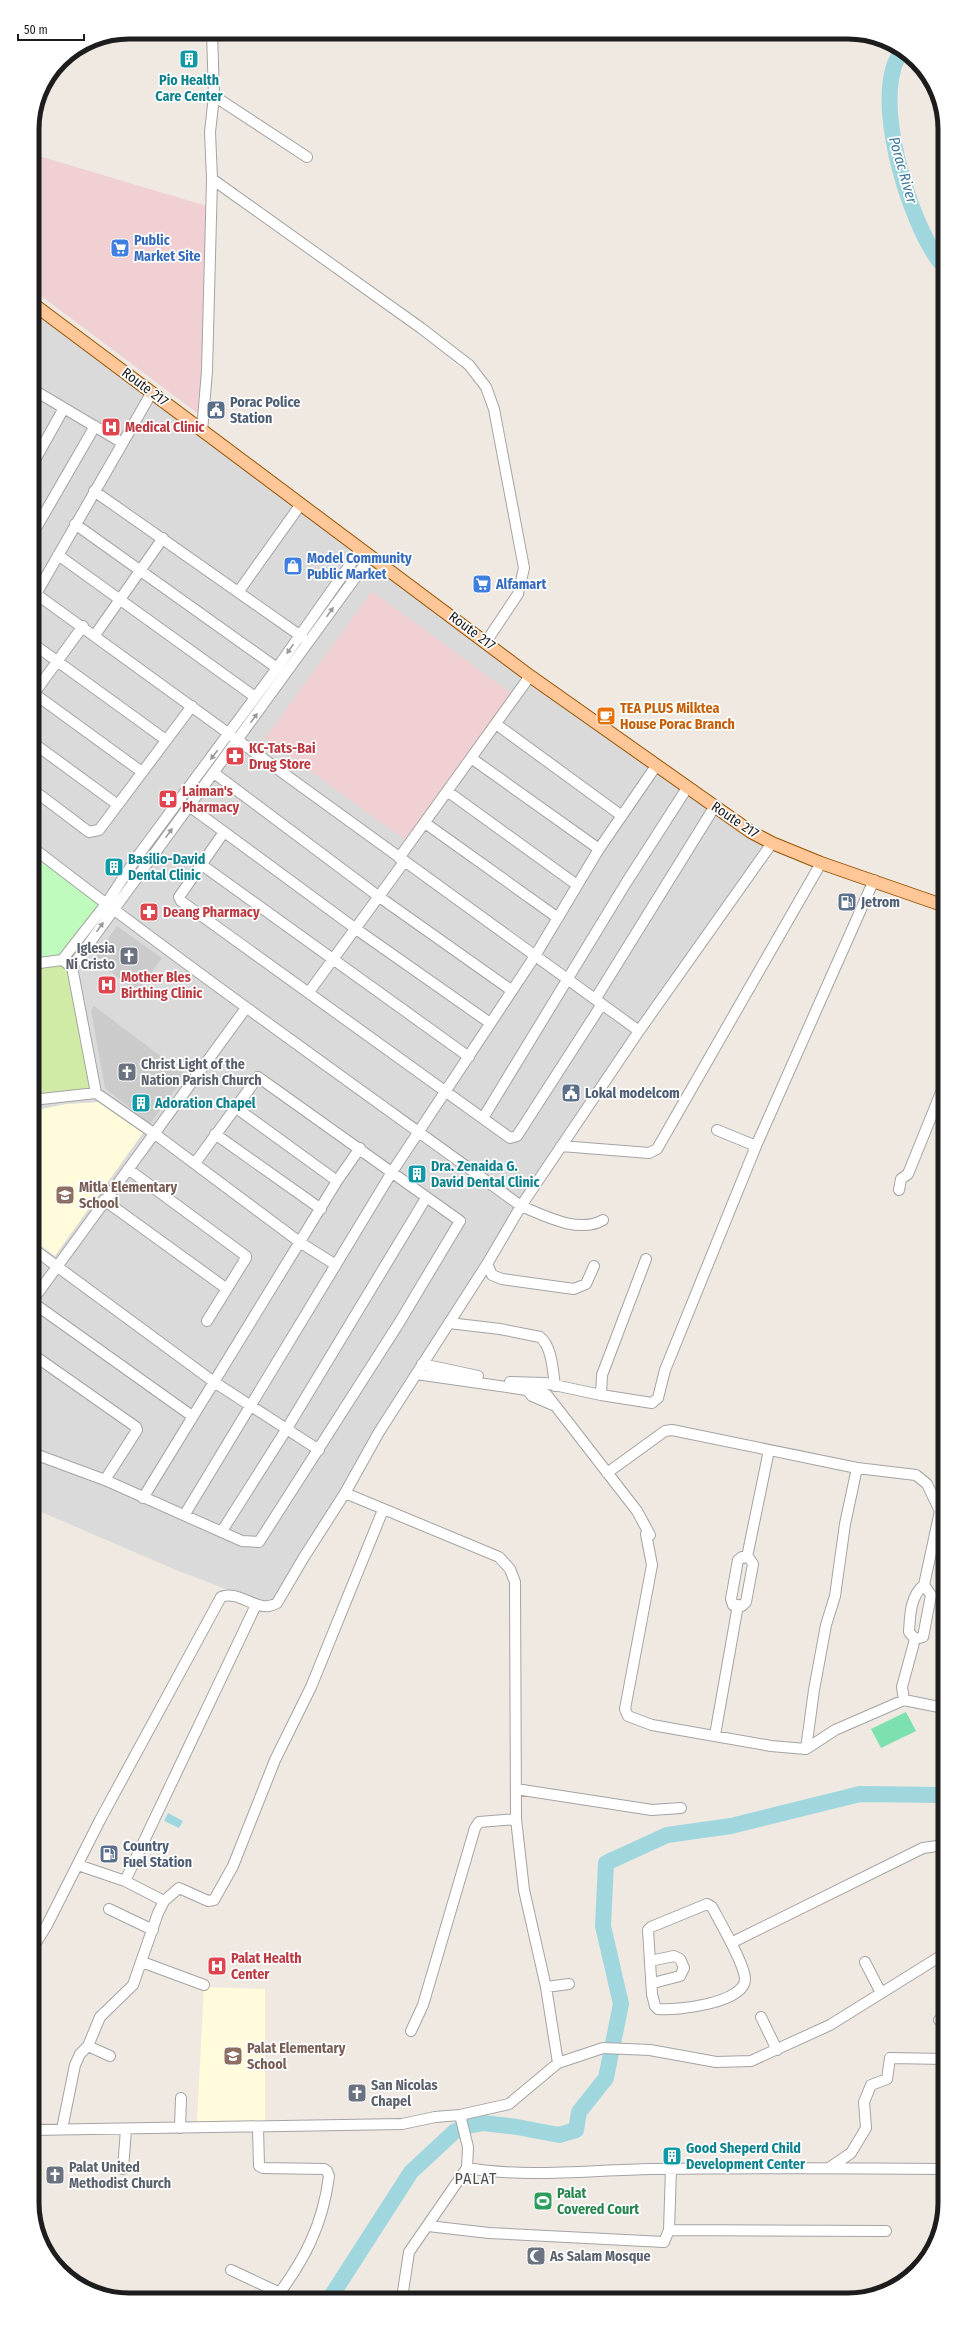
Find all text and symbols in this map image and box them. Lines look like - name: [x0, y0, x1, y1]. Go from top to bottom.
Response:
- scale bar: [18, 16, 84, 42]
- text: 50 m: [24, 23, 48, 37]
- building icon: Pio Health Care Center: [178, 48, 200, 70]
- place label: Pio Health Care Center: [155, 72, 224, 105]
- water label: Porac River: [885, 135, 921, 206]
- place label: Public Market Site: [134, 232, 201, 265]
- supermarket icon: Public Market Site: [109, 237, 131, 259]
- street label: Route 217: [118, 364, 172, 410]
- place label: Porac Police Station: [230, 394, 300, 427]
- public building icon: Porac Police Station: [205, 399, 227, 421]
- hospital icon: Medical Clinic: [100, 416, 122, 438]
- place label: Medical Clinic: [125, 419, 206, 436]
- place label: Model Community Public Market: [307, 550, 412, 583]
- shop icon: Model Community Public Market: [282, 555, 304, 577]
- supermarket icon: Alfamart: [471, 573, 493, 595]
- place label: Alfamart: [495, 576, 547, 593]
- one-way arrow: [326, 607, 334, 617]
- street label: Route 217: [445, 608, 499, 654]
- one-way arrow: [286, 644, 294, 655]
- place label: TEA PLUS Milktea House Porac Branch: [620, 700, 735, 733]
- cafe icon: TEA PLUS Milktea House Porac Branch: [595, 705, 617, 727]
- one-way arrow: [250, 712, 258, 723]
- place label: KC-Tats-Bai Drug Store: [249, 740, 316, 773]
- pharmacy icon: KC-Tats-Bai Drug Store: [224, 745, 246, 767]
- one-way arrow: [210, 749, 218, 760]
- place label: Laiman's Pharmacy: [182, 783, 239, 816]
- pharmacy icon: Laiman's Pharmacy: [157, 788, 179, 810]
- street label: Route 217: [708, 798, 762, 842]
- one-way arrow: [165, 828, 173, 839]
- place label: Basilio-David Dental Clinic: [128, 851, 205, 884]
- building icon: Basilio-David Dental Clinic: [103, 856, 125, 878]
- fuel station icon: Jetrom: [836, 891, 858, 913]
- place label: Jetrom: [860, 894, 900, 911]
- pharmacy icon: Deang Pharmacy: [138, 901, 160, 923]
- place label: Deang Pharmacy: [163, 904, 260, 921]
- one-way arrow: [96, 922, 104, 932]
- place label: Iglesia Ni Cristo: [66, 940, 116, 973]
- church icon: Iglesia Ni Cristo: [118, 945, 140, 967]
- place label: Mother Bles Birthing Clinic: [121, 969, 203, 1002]
- hospital icon: Mother Bles Birthing Clinic: [96, 974, 118, 996]
- place label: Christ Light of the Nation Parish Church: [141, 1056, 262, 1089]
- church icon: Christ Light of the Nation Parish Church: [116, 1061, 138, 1083]
- public building icon: Lokal modelcom: [560, 1082, 582, 1104]
- place label: Lokal modelcom: [585, 1085, 680, 1102]
- building icon: Adoration Chapel: [130, 1092, 152, 1114]
- place label: Adoration Chapel: [154, 1095, 256, 1112]
- place label: Dra. Zenaida G. David Dental Clinic: [431, 1158, 540, 1191]
- building icon: Dra. Zenaida G. David Dental Clinic: [406, 1163, 428, 1185]
- place label: Mitla Elementary School: [79, 1179, 177, 1212]
- school or university icon: Mitla Elementary School: [54, 1184, 76, 1206]
- place label: Country Fuel Station: [123, 1838, 192, 1871]
- fuel station icon: Country Fuel Station: [98, 1843, 120, 1865]
- place label: Palat Health Center: [231, 1950, 302, 1983]
- hospital icon: Palat Health Center: [206, 1955, 228, 1977]
- place label: Palat Elementary School: [247, 2040, 346, 2073]
- school or university icon: Palat Elementary School: [222, 2045, 244, 2067]
- place label: San Nicolas Chapel: [371, 2077, 438, 2110]
- church icon: San Nicolas Chapel: [346, 2082, 368, 2104]
- place label: Good Sheperd Child Development Center: [686, 2140, 806, 2173]
- building icon: Good Sheperd Child Development Center: [661, 2145, 683, 2167]
- place label: Palat United Methodist Church: [69, 2159, 171, 2192]
- church icon: Palat United Methodist Church: [44, 2164, 66, 2186]
- district label: PALAT: [455, 2169, 497, 2188]
- place label: Palat Covered Court: [557, 2185, 640, 2218]
- sports icon: Palat Covered Court: [532, 2190, 554, 2212]
- mosque icon: As Salam Mosque: [525, 2245, 547, 2267]
- place label: As Salam Mosque: [549, 2248, 651, 2265]

